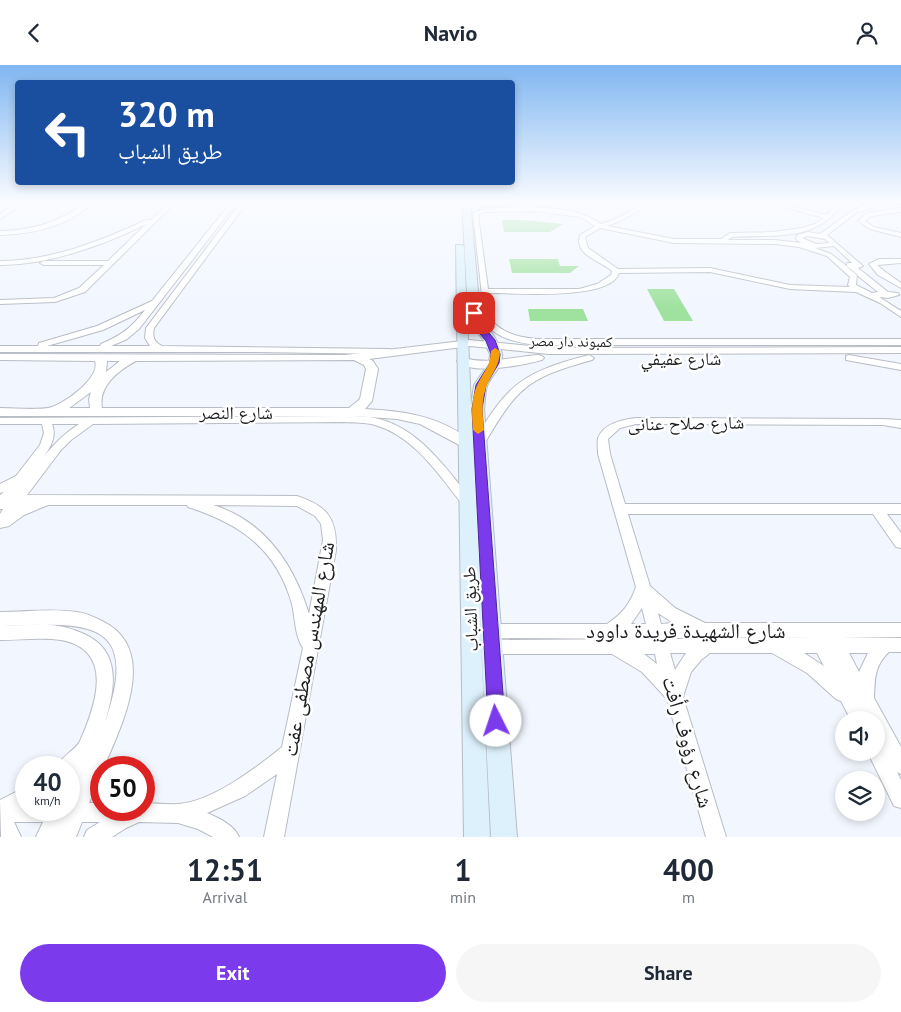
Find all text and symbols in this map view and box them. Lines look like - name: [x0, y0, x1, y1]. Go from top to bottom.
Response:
- icon: back: [20, 19, 48, 47]
- text: Navio: [424, 19, 477, 47]
- icon: person: [853, 19, 881, 47]
- text: 320 m: [118, 91, 215, 137]
- icon: left: [35, 100, 100, 165]
- text: طريق الشباب: [118, 137, 222, 165]
- pin: [453, 292, 495, 334]
- icon: arrive: [460, 299, 488, 327]
- street label: كمبوند دار مصر: [528, 331, 613, 351]
- street label: شارع عفيفي: [641, 347, 721, 373]
- street label: شارع النصر: [198, 401, 273, 424]
- street label: شارع صلاح عنانى: [627, 410, 745, 437]
- street label: شارع المهندس مصطفى عفت: [276, 539, 340, 759]
- street label: طريق الشباب: [457, 566, 483, 652]
- street label: شارع الشهيدة فريدة داوود: [586, 617, 786, 644]
- street label: شارع رؤوف رأفت: [656, 673, 720, 811]
- position arrow: [469, 694, 521, 746]
- map controls: [835, 711, 885, 821]
- button: sound: [835, 711, 885, 761]
- speed limit sign: 50: [90, 756, 155, 821]
- text: 40: [33, 766, 62, 798]
- button: layers: [835, 771, 885, 821]
- text: km/h: [34, 793, 61, 808]
- text: 12:51: [187, 850, 263, 889]
- text: 1: [455, 850, 472, 889]
- text: 400: [663, 850, 714, 889]
- text: Arrival: [203, 887, 247, 907]
- text: min: [450, 887, 476, 907]
- text: m: [682, 887, 695, 907]
- button: Exit: [20, 944, 446, 1002]
- button: Share: [456, 944, 881, 1002]

